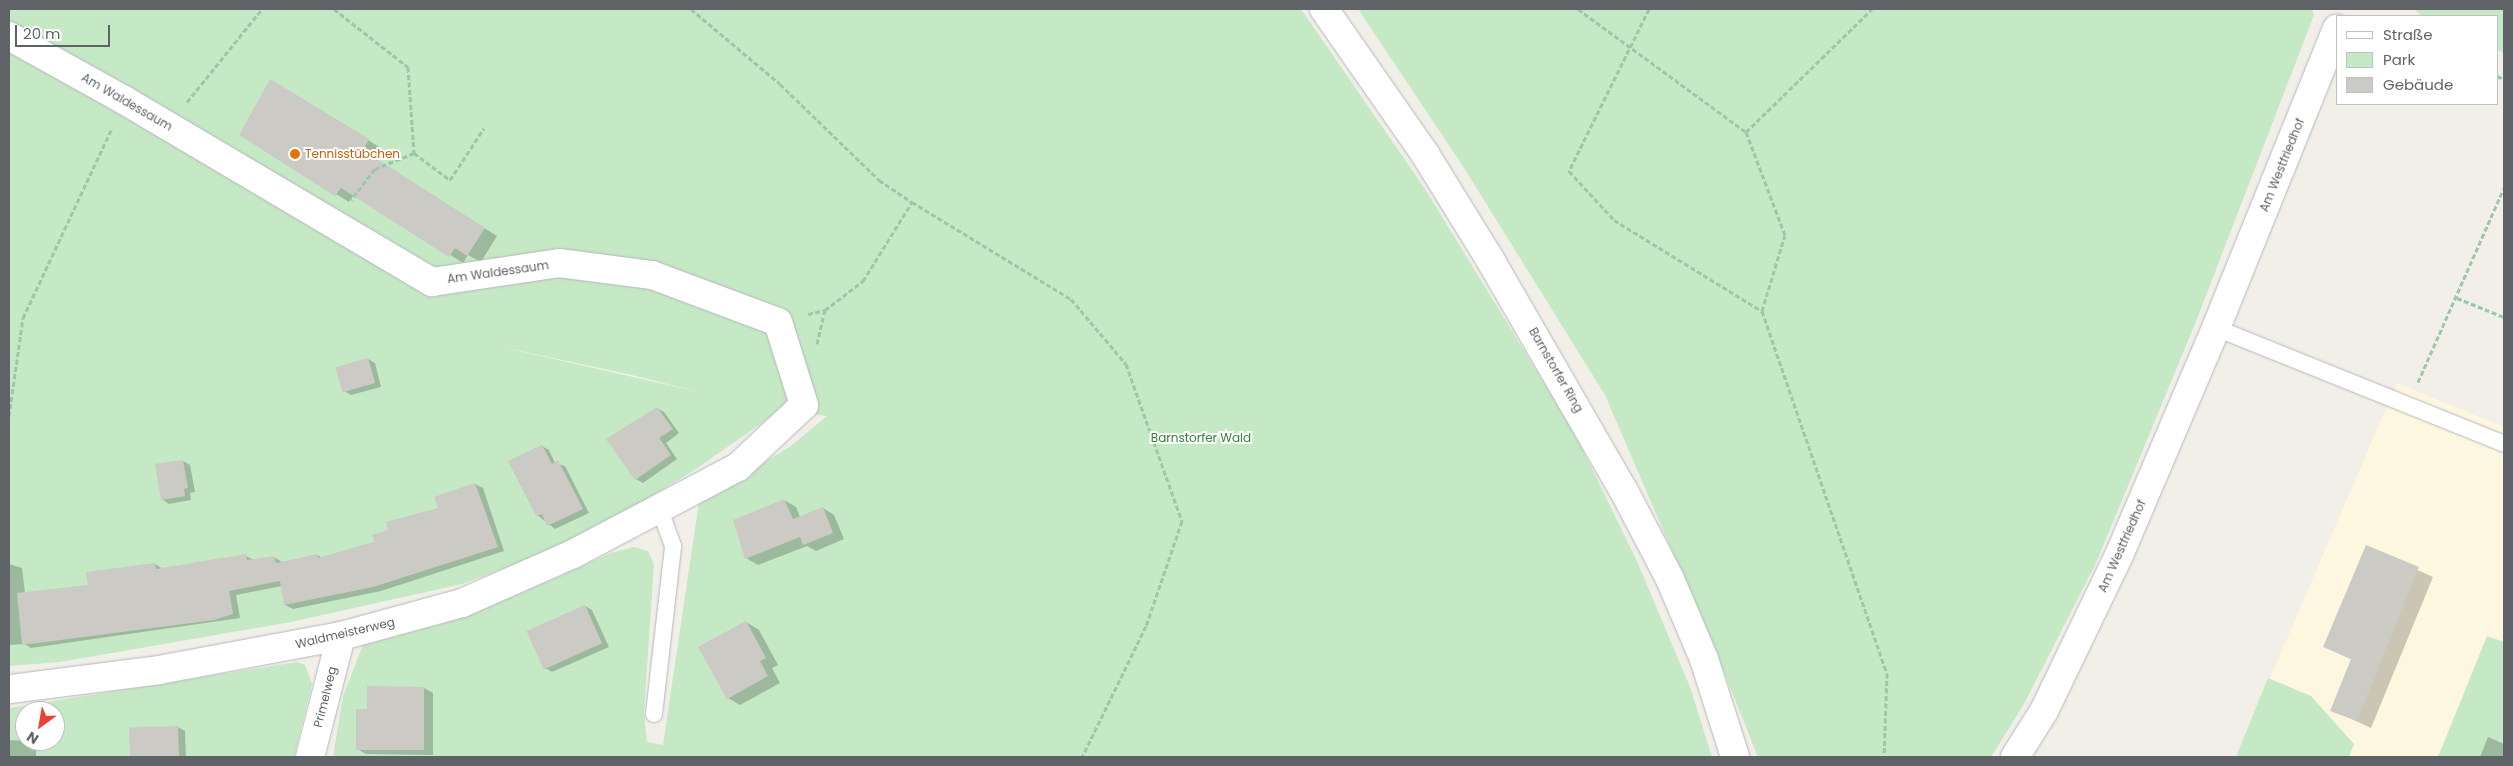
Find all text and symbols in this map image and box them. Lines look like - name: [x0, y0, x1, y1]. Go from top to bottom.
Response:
- scale bar: [18, 15, 112, 47]
- legend: [2336, 15, 2498, 105]
- text: 20 m: [23, 23, 61, 44]
- text: Straße: [2383, 24, 2433, 45]
- text: Park: [2383, 49, 2415, 70]
- street label: Am Waldessaum: [79, 70, 175, 134]
- text: Gebäude: [2383, 74, 2453, 95]
- street label: Am Westfriedhof: [2257, 116, 2307, 214]
- place label: Tennisstübchen: [305, 147, 400, 161]
- marker: Tennisstübchen: [289, 148, 301, 160]
- street label: Am Waldessaum: [446, 258, 550, 286]
- street label: Barnstorfer Ring: [1526, 325, 1586, 415]
- park label: Barnstorfer Wald: [1151, 431, 1251, 445]
- street label: Am Westfriedhof: [2095, 498, 2149, 594]
- street label: Waldmeisterweg: [294, 615, 396, 651]
- street label: Primelweg: [310, 665, 340, 729]
- north arrow: [15, 701, 65, 751]
- text: N: [23, 727, 42, 749]

